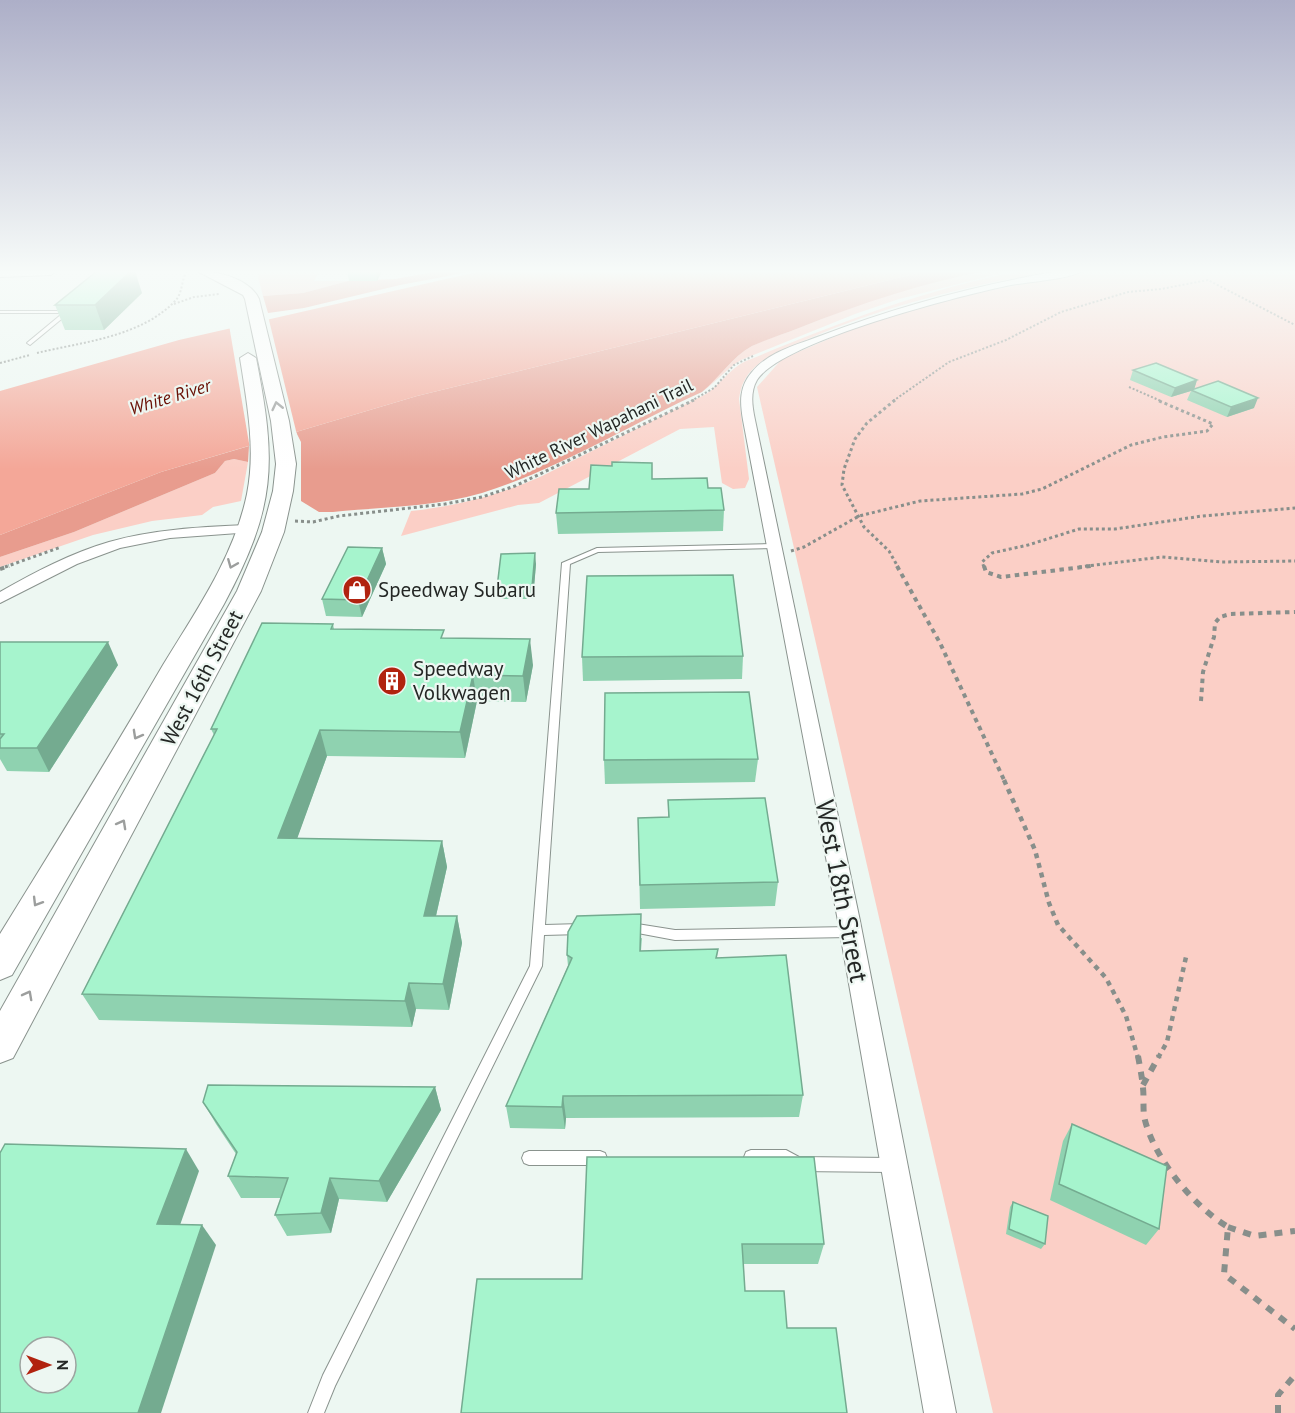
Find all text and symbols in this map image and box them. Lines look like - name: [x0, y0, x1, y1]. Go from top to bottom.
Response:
- water label: White River: [126, 373, 214, 420]
- street label: White River Wapahani Trail: [501, 373, 697, 484]
- one-way arrow: [271, 401, 284, 411]
- one-way arrow: [227, 559, 240, 569]
- shop icon: Speedway Subaru: [341, 574, 373, 606]
- place label: Speedway Subaru: [378, 576, 536, 603]
- street label: West 16th Street: [155, 605, 249, 750]
- place label: Speedway Volkwagen: [412, 655, 510, 706]
- building icon: Speedway Volkwagen: [376, 665, 408, 697]
- one-way arrow: [133, 728, 145, 739]
- street label: West 18th Street: [809, 797, 876, 985]
- one-way arrow: [115, 820, 126, 830]
- one-way arrow: [33, 896, 45, 906]
- one-way arrow: [21, 991, 32, 1001]
- north arrow: [18, 1335, 78, 1395]
- text: N: [53, 1360, 73, 1370]

